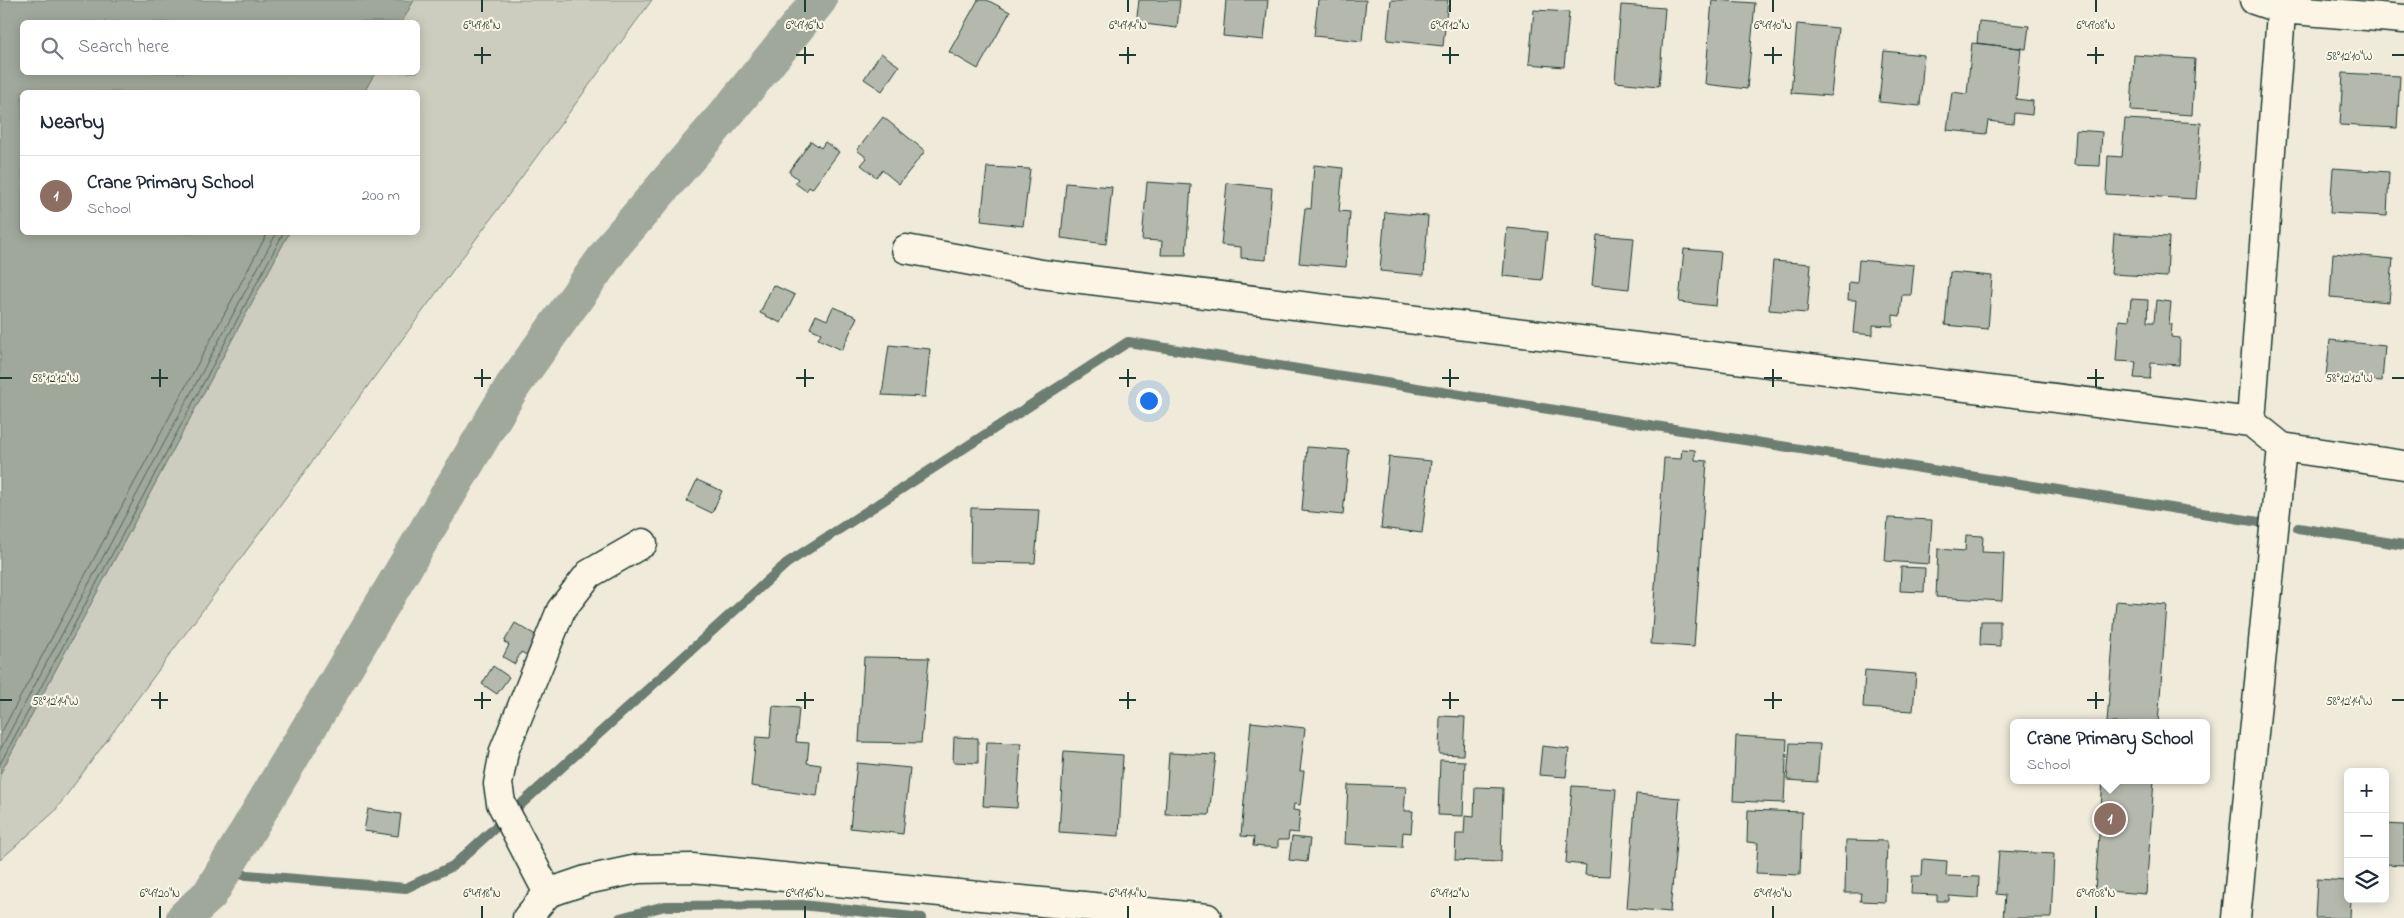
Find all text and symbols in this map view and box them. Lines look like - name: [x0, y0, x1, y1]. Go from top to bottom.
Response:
- text: 6°49'18"N: [463, 17, 501, 35]
- text: 6°49'16"N: [786, 17, 824, 35]
- text: 6°49'14"N: [1109, 17, 1147, 35]
- text: 6°49'12"N: [1430, 17, 1470, 35]
- text: 6°49'10"N: [1754, 17, 1792, 35]
- text: 6°49'08"N: [2077, 17, 2115, 35]
- search box: [20, 20, 420, 75]
- icon: search: [38, 34, 66, 62]
- text: Search here: [78, 34, 169, 61]
- text: 58°12'10"W: [2326, 48, 2372, 66]
- text: Nearby: [40, 108, 104, 138]
- text: Crane Primary School: [87, 170, 254, 197]
- text: 1: [53, 184, 59, 208]
- text: 200 m: [362, 184, 400, 208]
- text: School: [87, 197, 131, 221]
- text: 58°12'12"W: [31, 370, 79, 388]
- text: 58°12'12"W: [2325, 370, 2373, 388]
- your location: [1136, 388, 1162, 414]
- text: 58°12'14"W: [32, 693, 78, 711]
- text: 58°12'14"W: [2326, 693, 2372, 711]
- popup: [2010, 719, 2210, 784]
- text: Crane Primary School: [2027, 726, 2193, 753]
- text: School: [2027, 753, 2071, 777]
- map controls: [2344, 768, 2389, 903]
- button: +: [2344, 768, 2389, 813]
- pin: 1: [2094, 800, 2126, 838]
- button: −: [2344, 813, 2389, 858]
- button: layers: [2344, 858, 2389, 903]
- text: 6°49'20"N: [140, 885, 180, 903]
- text: 6°49'18"N: [463, 885, 501, 903]
- text: 6°49'16"N: [786, 885, 824, 903]
- text: 6°49'14"N: [1109, 885, 1147, 903]
- text: 6°49'12"N: [1430, 885, 1470, 903]
- text: 6°49'10"N: [1754, 885, 1792, 903]
- text: 6°49'08"N: [2077, 885, 2115, 903]

